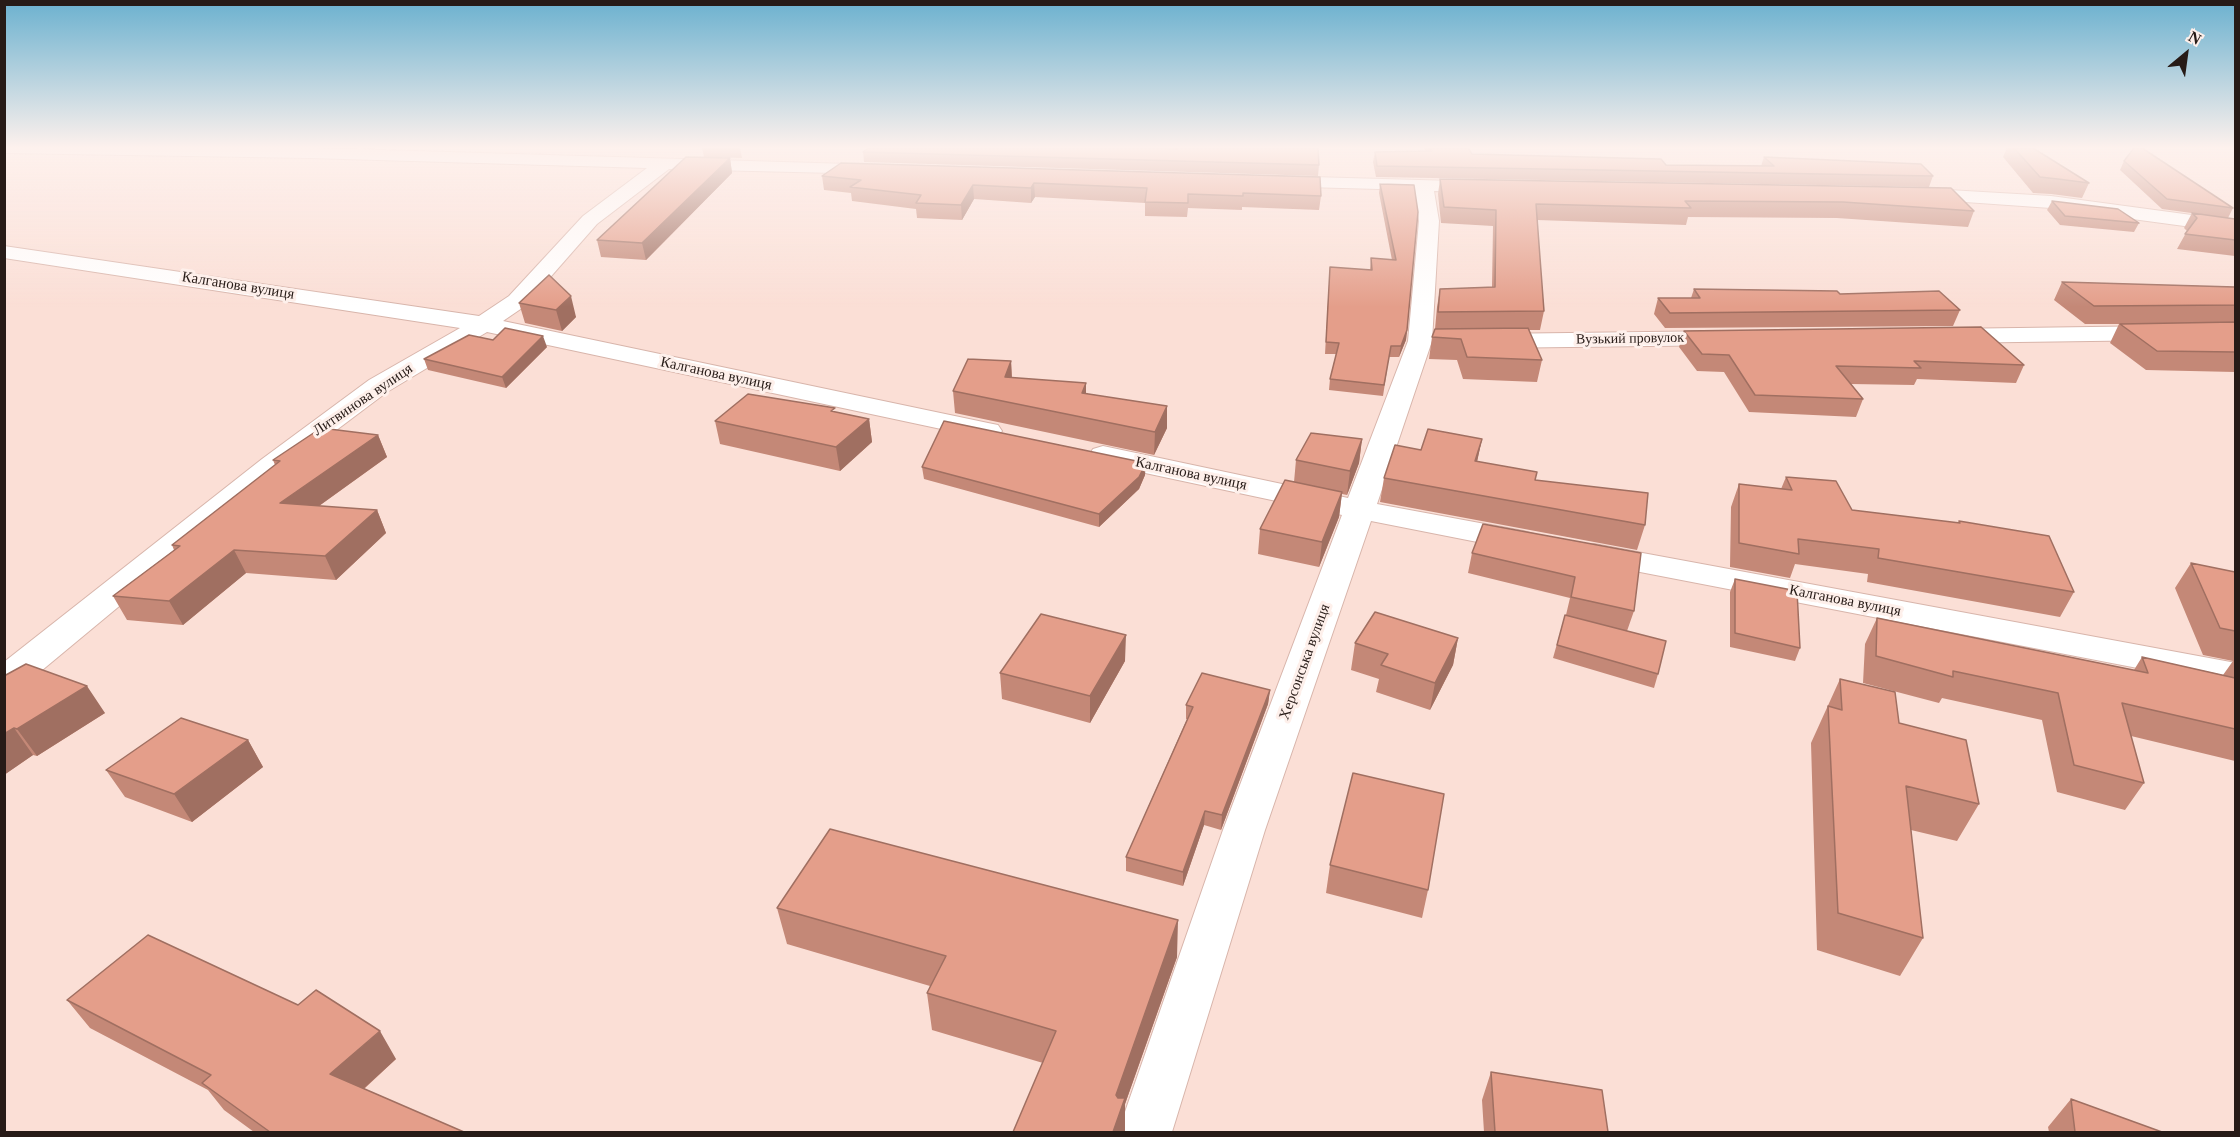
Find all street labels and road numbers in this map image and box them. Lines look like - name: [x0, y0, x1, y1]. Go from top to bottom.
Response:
- street label: Калганова вулиця: [181, 268, 295, 304]
- street label: Вузький провулок: [1576, 330, 1684, 348]
- street label: Калганова вулиця: [659, 353, 773, 395]
- street label: Литвинова вулиця: [310, 360, 416, 440]
- street label: Калганова вулиця: [1134, 453, 1248, 495]
- street label: Калганова вулиця: [1788, 581, 1902, 621]
- street label: Херсонська вулиця: [1276, 602, 1334, 722]

